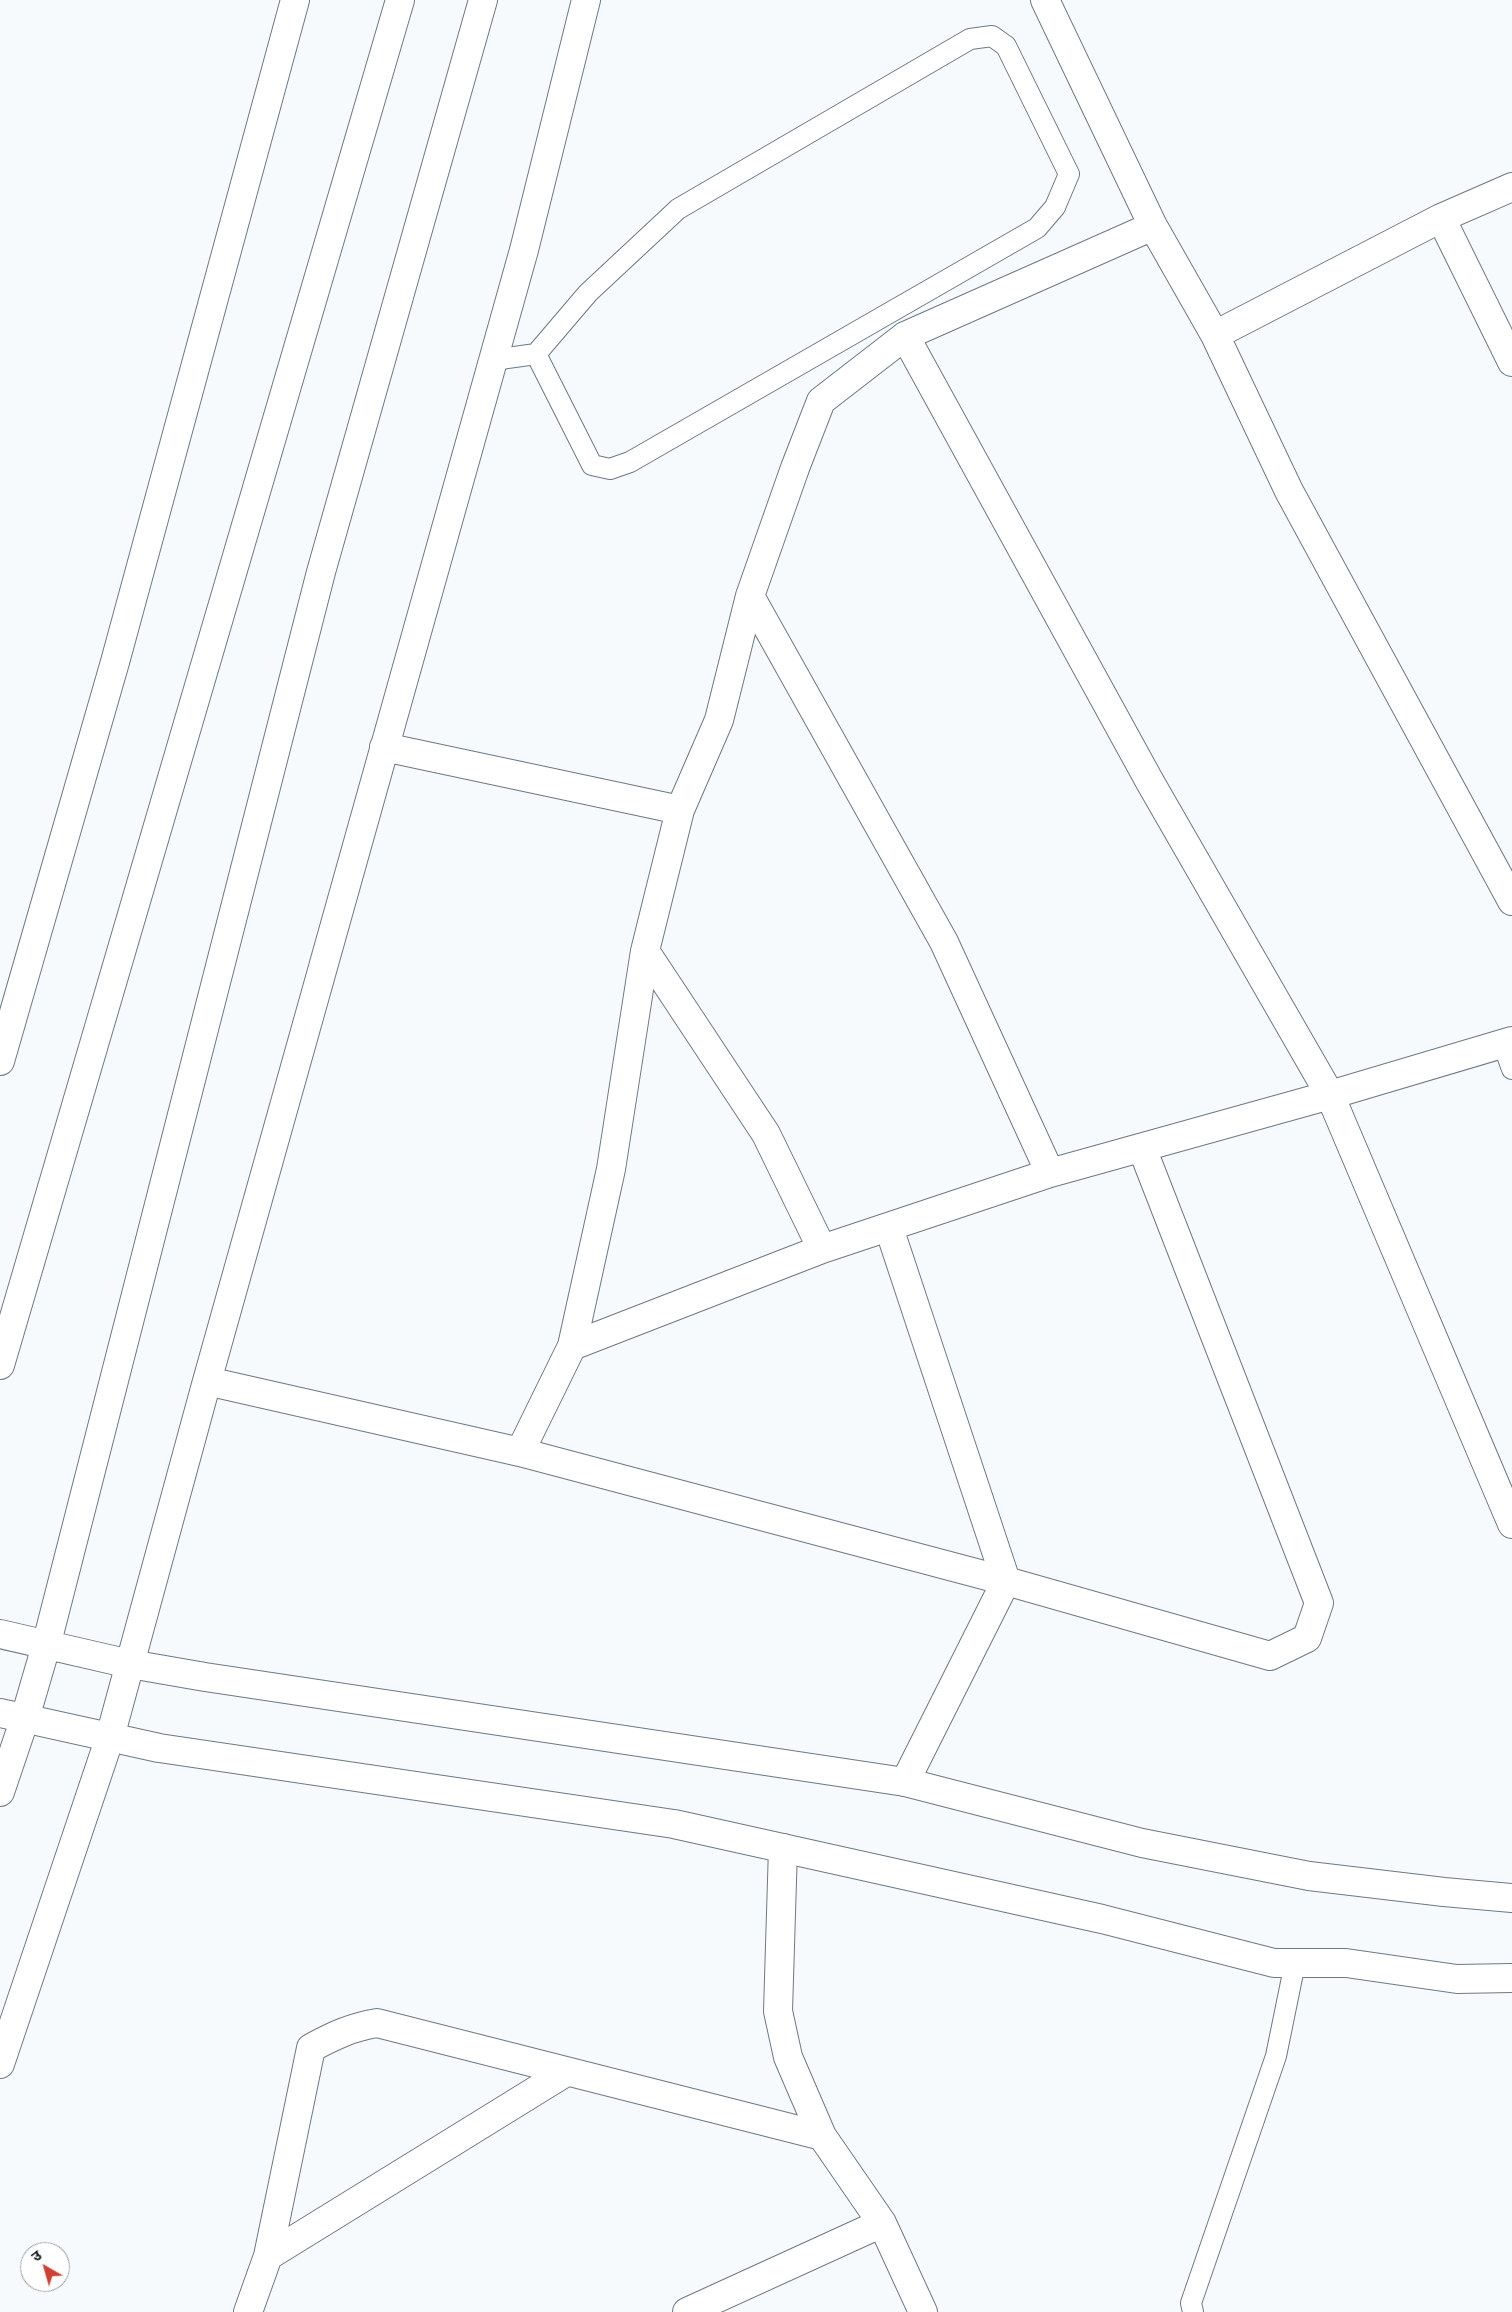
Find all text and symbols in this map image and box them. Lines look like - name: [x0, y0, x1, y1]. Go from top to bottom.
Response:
- north arrow: [20, 2242, 70, 2292]
- text: उ: [28, 2247, 45, 2265]

